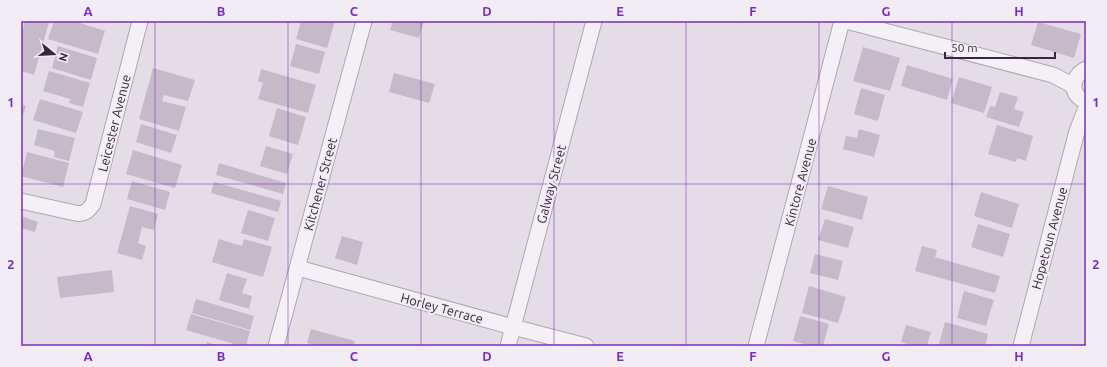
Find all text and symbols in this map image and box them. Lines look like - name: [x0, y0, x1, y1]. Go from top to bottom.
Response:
- text: A: [83, 4, 93, 18]
- text: B: [217, 4, 226, 18]
- text: C: [350, 4, 359, 18]
- text: D: [482, 4, 492, 18]
- text: E: [616, 4, 624, 18]
- text: F: [749, 4, 757, 18]
- text: G: [882, 4, 891, 18]
- text: H: [1014, 4, 1024, 18]
- north arrow: [34, 34, 74, 74]
- scale bar: [945, 34, 1055, 60]
- text: 50 m: [951, 41, 978, 54]
- text: N: [57, 51, 70, 63]
- street label: Leicester Avenue: [95, 73, 133, 173]
- text: 1: [7, 95, 15, 109]
- text: 1: [1092, 95, 1100, 109]
- street label: Kitchener Street: [301, 136, 339, 232]
- street label: Kintore Avenue: [782, 137, 818, 227]
- street label: Galway Street: [534, 143, 568, 225]
- street label: Hopetoun Avenue: [1029, 185, 1069, 291]
- text: 2: [7, 257, 15, 271]
- text: 2: [1092, 257, 1100, 271]
- street label: Horley Terrace: [399, 290, 485, 326]
- text: A: [83, 349, 93, 363]
- text: B: [217, 349, 226, 363]
- text: C: [350, 349, 359, 363]
- text: D: [482, 349, 492, 363]
- text: E: [616, 349, 624, 363]
- text: F: [749, 349, 757, 363]
- text: G: [882, 349, 891, 363]
- text: H: [1014, 349, 1024, 363]

